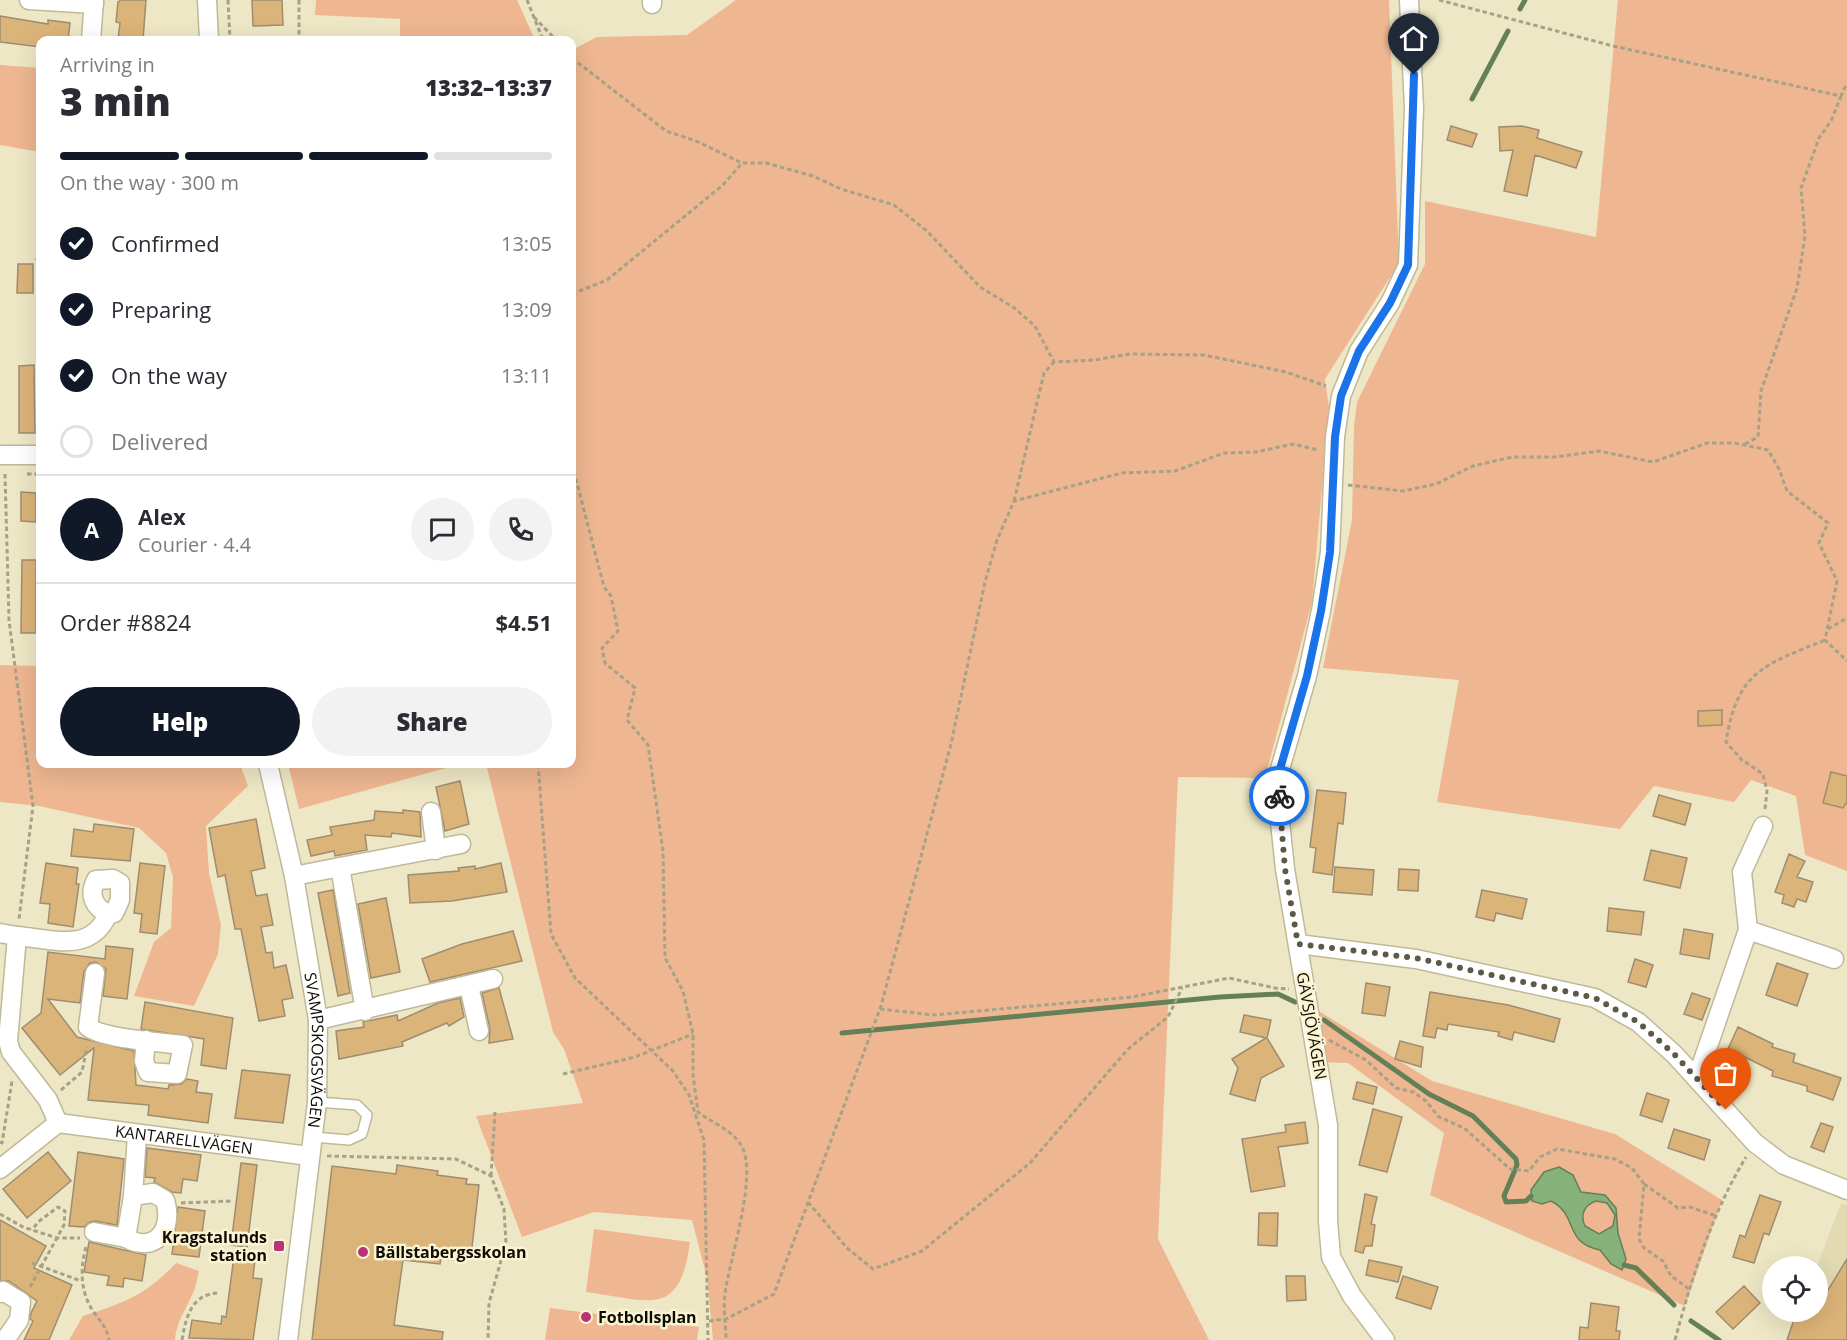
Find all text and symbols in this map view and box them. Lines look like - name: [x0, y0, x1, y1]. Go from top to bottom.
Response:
- pin: [1388, 13, 1439, 75]
- icon: home: [1397, 22, 1430, 55]
- text: Arriving in: [60, 51, 155, 78]
- text: 13:32–13:37: [425, 72, 552, 102]
- text: 3 min: [60, 74, 171, 127]
- text: On the way · 300 m: [60, 169, 239, 196]
- icon: check: [60, 227, 93, 260]
- text: Confirmed: [111, 228, 220, 258]
- text: 13:05: [501, 230, 552, 257]
- icon: check: [60, 293, 93, 326]
- text: Preparing: [111, 294, 211, 324]
- text: 13:09: [501, 296, 552, 323]
- icon: check: [60, 359, 93, 392]
- text: On the way: [111, 360, 227, 390]
- text: 13:11: [501, 362, 552, 389]
- text: Delivered: [111, 426, 209, 456]
- button: chat: [411, 498, 474, 561]
- button: phone: [489, 498, 552, 561]
- text: Alex: [138, 501, 186, 531]
- text: A: [84, 514, 99, 544]
- text: Courier · 4.4: [138, 531, 251, 558]
- text: Order #8824: [60, 607, 191, 637]
- text: $4.51: [495, 607, 552, 637]
- button: Help: [60, 687, 300, 756]
- button: Share: [312, 687, 552, 756]
- courier: [1249, 766, 1309, 826]
- icon: bike: [1263, 780, 1296, 813]
- street label: GÄVSJÖVÄGEN: [1292, 970, 1332, 1082]
- street label: SVAMPSKOGSVÄGEN: [299, 971, 330, 1129]
- pin: [1700, 1048, 1751, 1110]
- icon: bag: [1709, 1057, 1742, 1090]
- street label: KANTARELLVÄGEN: [114, 1120, 254, 1159]
- place label: Kragstalunds station: [162, 1226, 267, 1266]
- marker: Kragstalunds station: [272, 1239, 286, 1253]
- place label: Bällstabergsskolan: [375, 1241, 526, 1263]
- marker: Bällstabergsskolan: [356, 1245, 370, 1259]
- map controls: [1762, 1256, 1828, 1322]
- button: locate: [1762, 1256, 1828, 1322]
- place label: Fotbollsplan: [598, 1306, 697, 1328]
- marker: Fotbollsplan: [579, 1310, 593, 1324]

